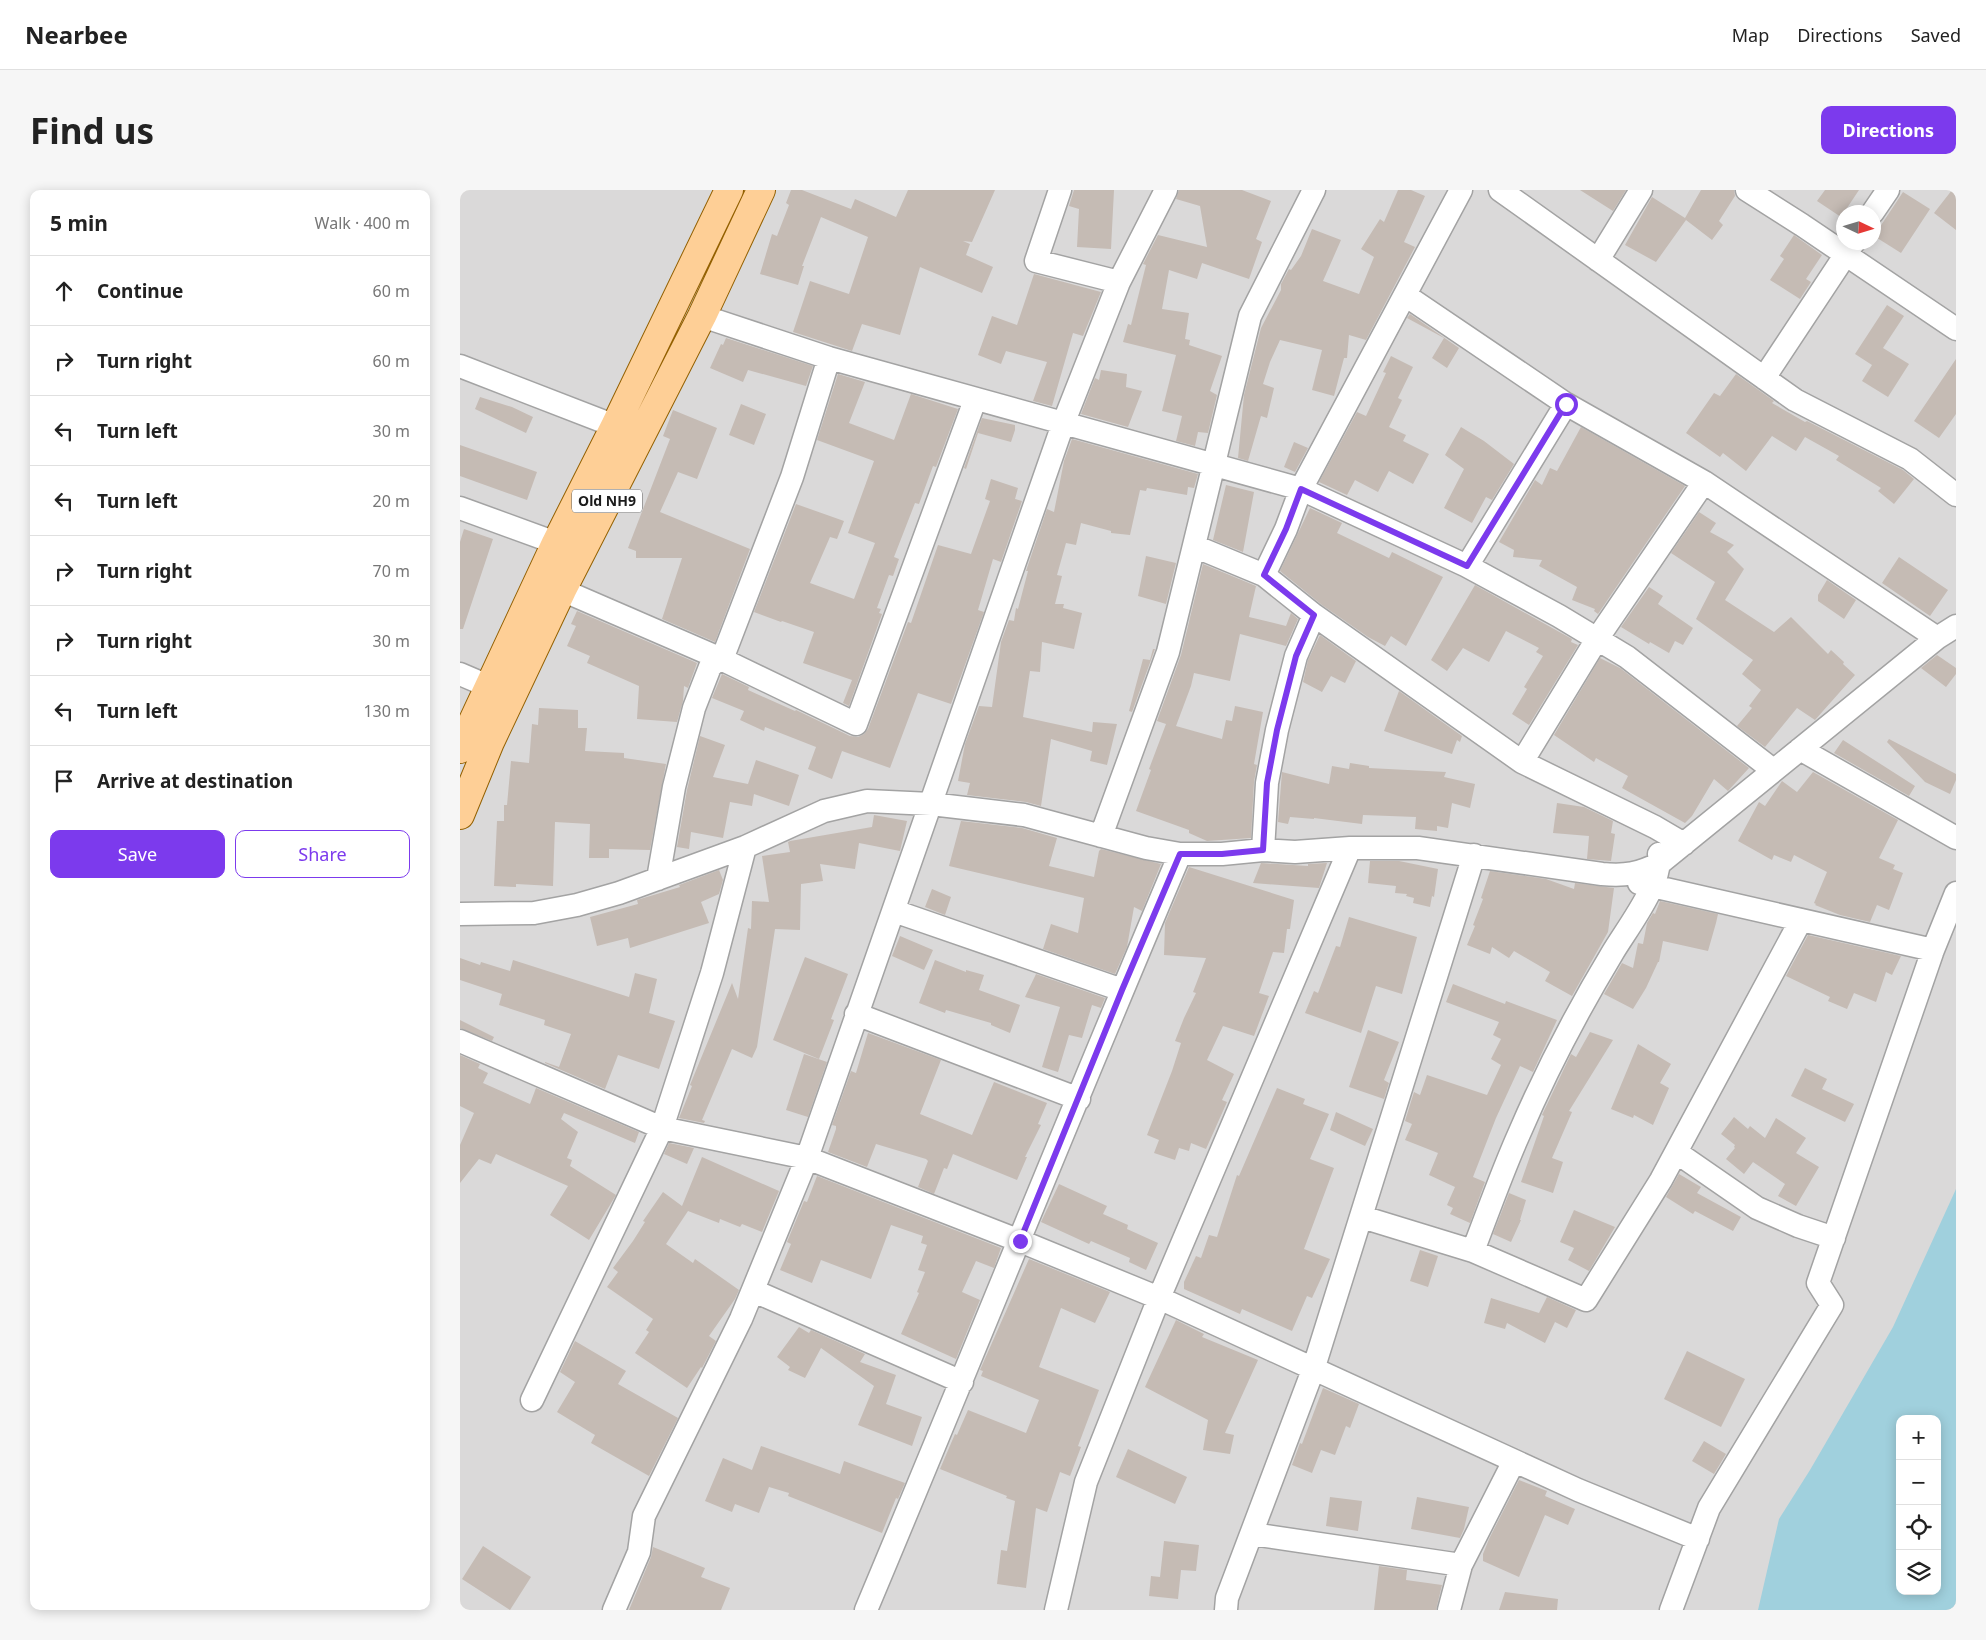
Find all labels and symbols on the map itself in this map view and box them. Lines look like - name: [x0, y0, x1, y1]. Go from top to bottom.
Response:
- north arrow: [1836, 205, 1881, 250]
- route start: [1555, 393, 1578, 416]
- road number: Old NH9: [572, 490, 642, 512]
- route end: [1009, 1230, 1032, 1253]

